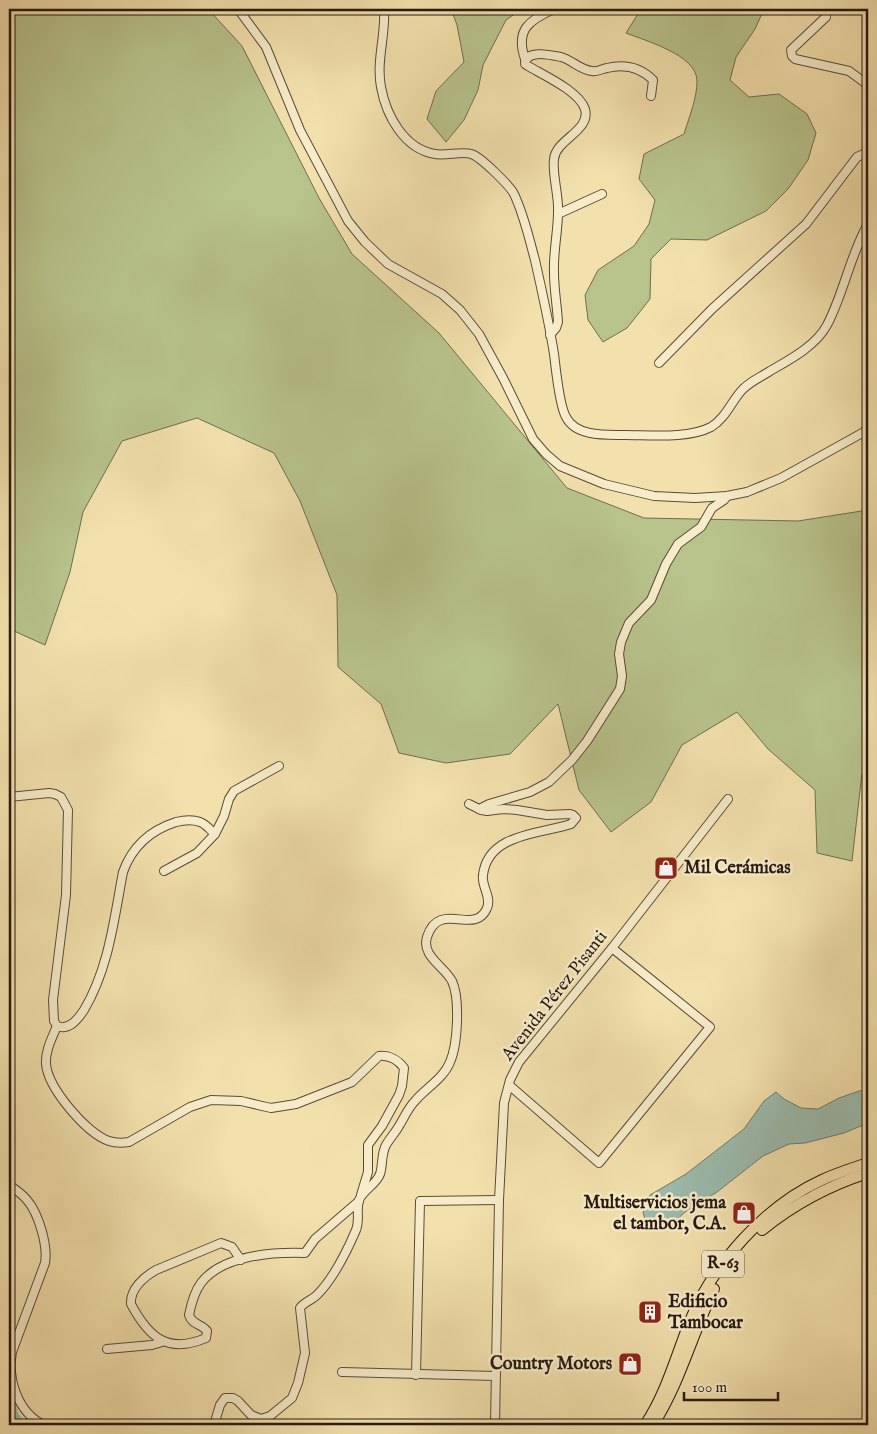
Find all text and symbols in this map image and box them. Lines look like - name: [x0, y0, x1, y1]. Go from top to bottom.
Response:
- shop icon: Mil Cerámicas: [653, 855, 679, 881]
- place label: Mil Cerámicas: [684, 857, 791, 880]
- street label: Avenida Pérez Pisanti: [496, 926, 613, 1067]
- place label: Multiservicios jema el tambor, C.A.: [583, 1192, 727, 1236]
- shop icon: Multiservicios jema el tambor, C.A.: [731, 1200, 757, 1226]
- road number: R-63: [702, 1250, 744, 1278]
- place label: Edificio Tambocar: [667, 1291, 743, 1335]
- building icon: Edificio Tambocar: [637, 1299, 663, 1325]
- shop icon: Country Motors: [617, 1351, 643, 1377]
- place label: Country Motors: [490, 1353, 613, 1376]
- scale bar: [684, 1369, 778, 1401]
- text: 100 m: [692, 1378, 728, 1397]

